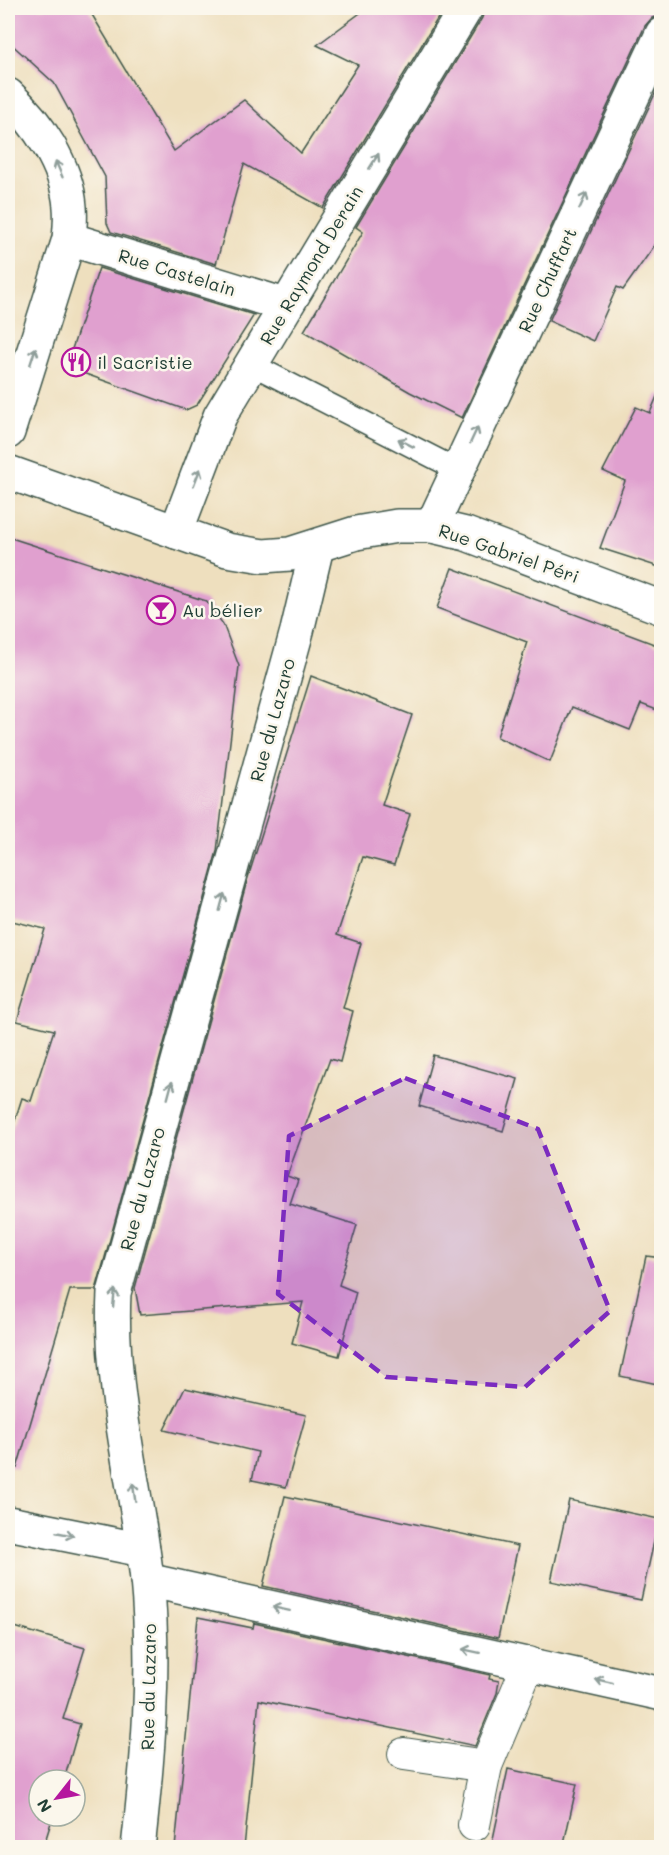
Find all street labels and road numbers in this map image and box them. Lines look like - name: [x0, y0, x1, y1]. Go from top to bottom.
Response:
- street label: Rue Raymond Derain: [254, 181, 368, 349]
- street label: Rue Chuffart: [512, 224, 582, 336]
- street label: Rue Castelain: [115, 243, 239, 301]
- street label: Rue Gabriel Péri: [436, 518, 582, 588]
- street label: Rue du Lazaro: [244, 655, 300, 784]
- street label: Rue du Lazaro: [114, 1124, 170, 1253]
- street label: Rue du Lazaro: [135, 1623, 161, 1751]

